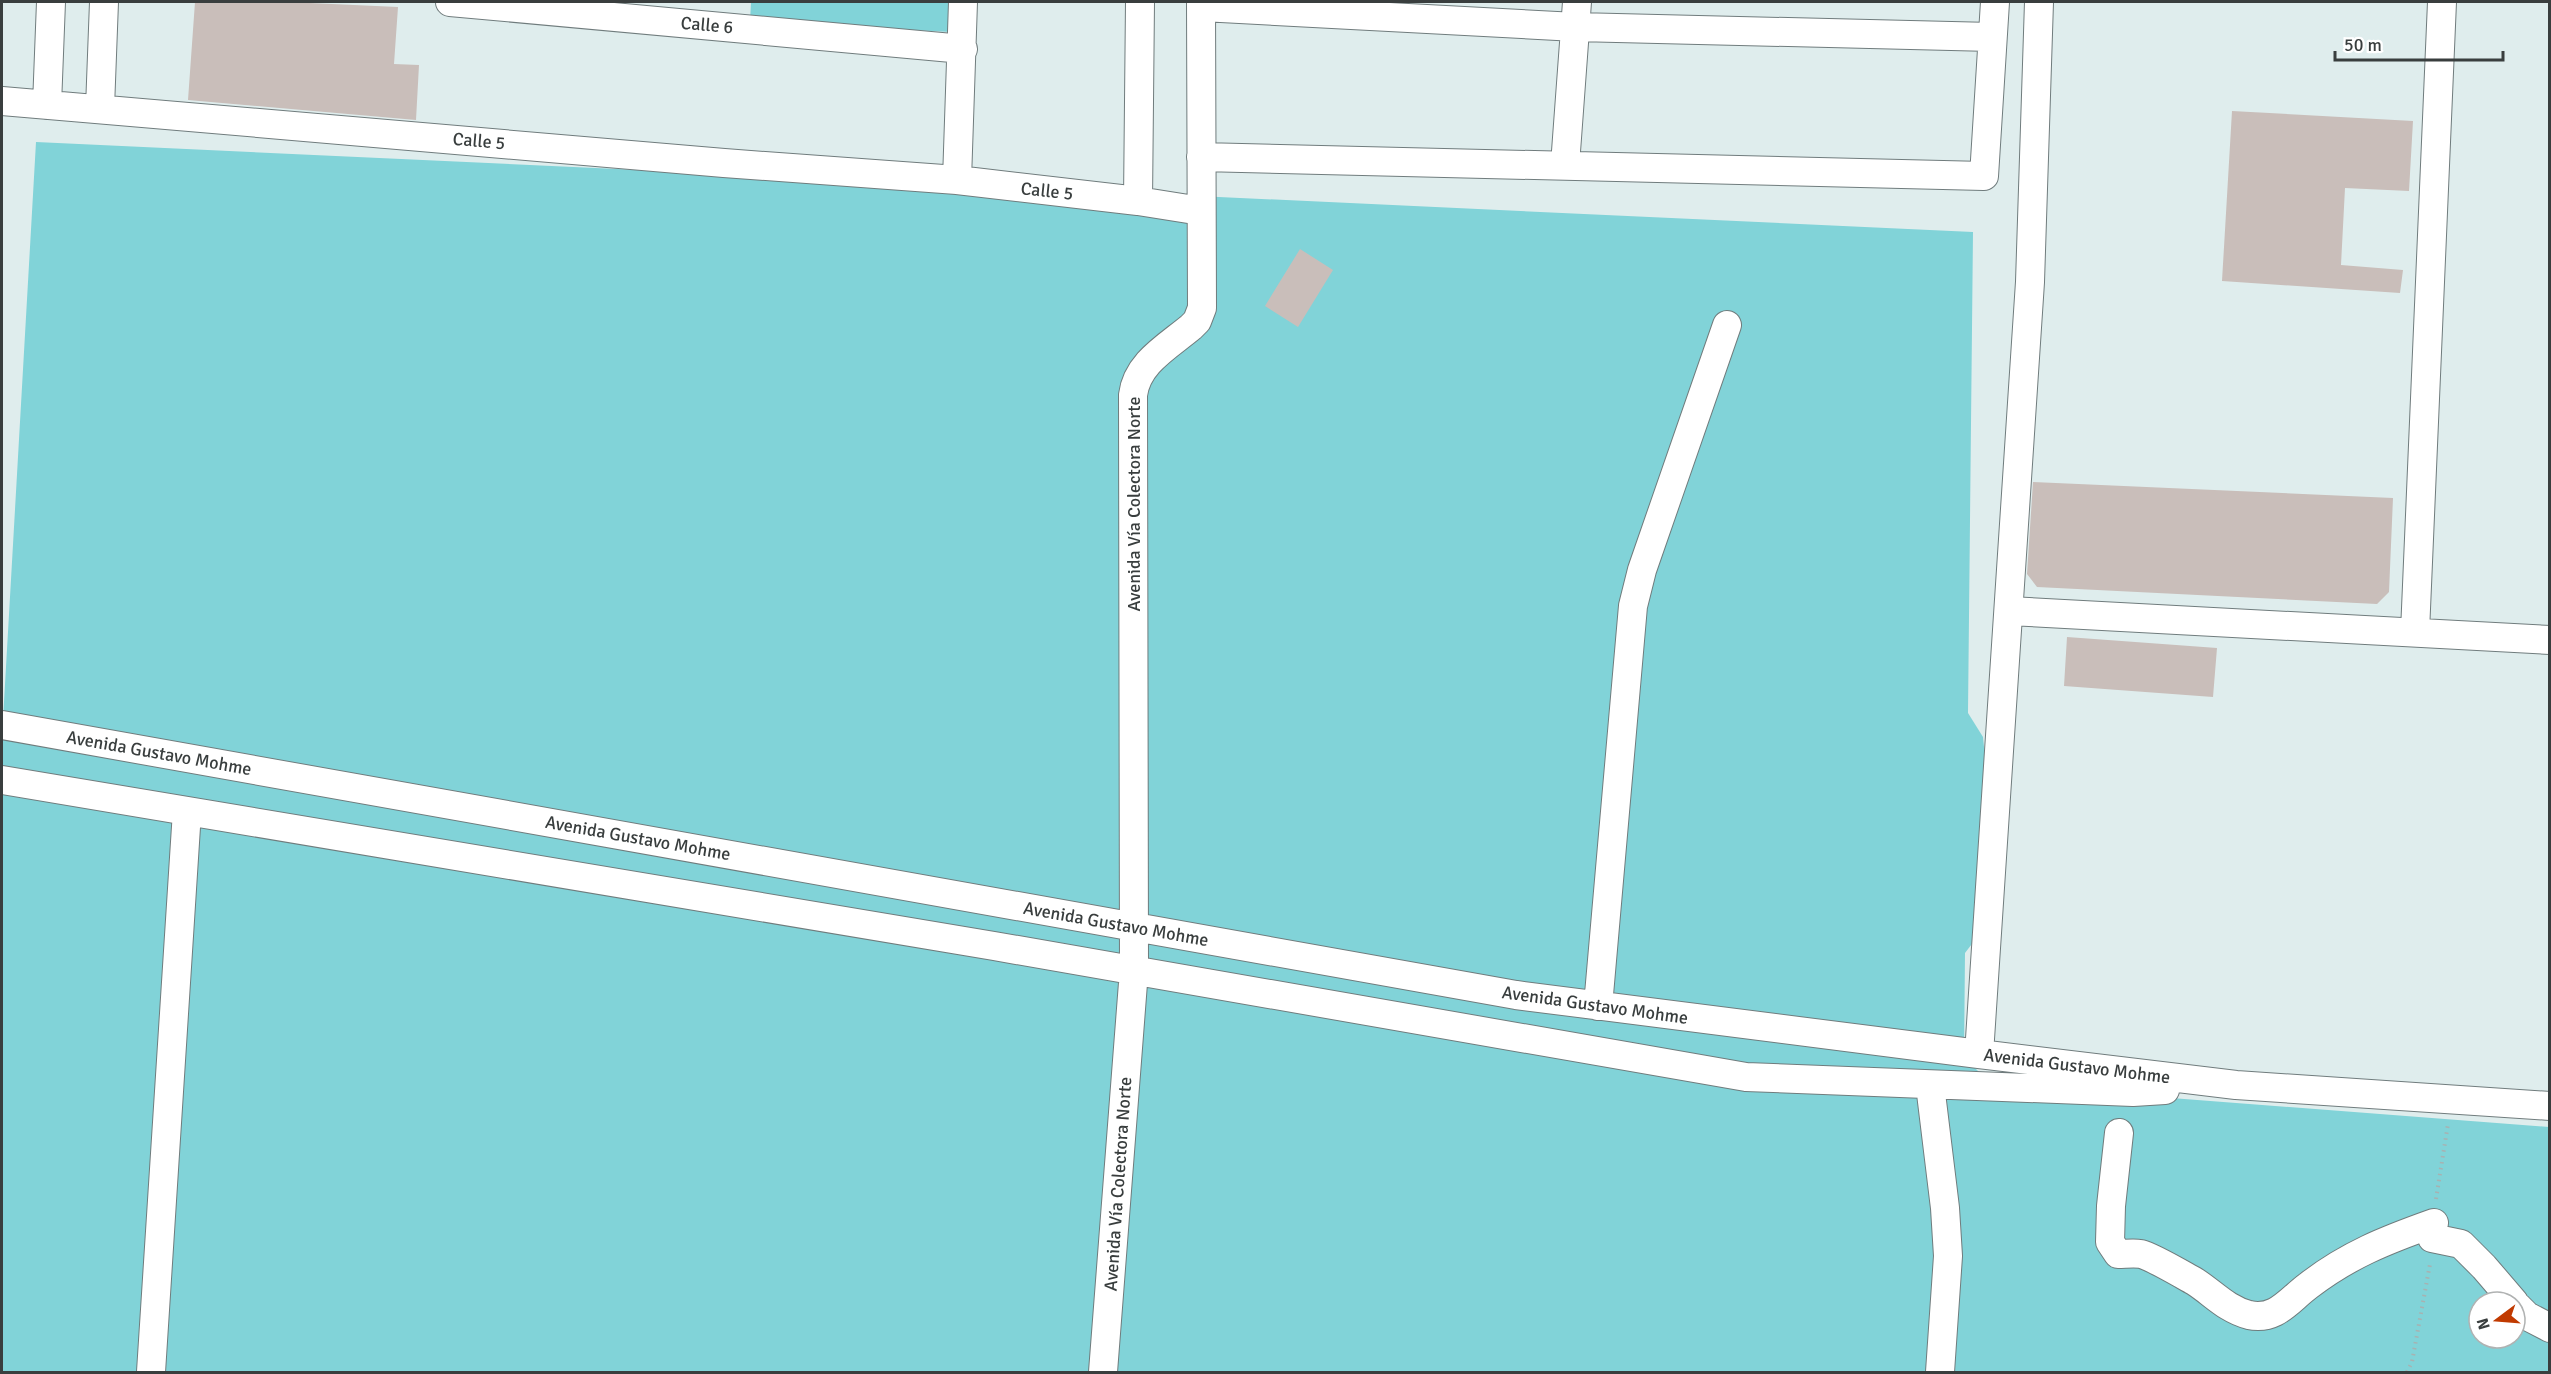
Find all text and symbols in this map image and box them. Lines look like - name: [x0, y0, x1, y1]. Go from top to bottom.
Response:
- street label: Calle 6: [680, 12, 734, 38]
- scale bar: [2335, 24, 2503, 62]
- text: 50 m: [2344, 34, 2382, 56]
- street label: Calle 5: [452, 128, 506, 154]
- street label: Calle 5: [1020, 177, 1074, 205]
- street label: Avenida Vía Colectora Norte: [1123, 397, 1145, 611]
- street label: Avenida Gustavo Mohme: [65, 726, 253, 780]
- street label: Avenida Gustavo Mohme: [544, 811, 732, 865]
- street label: Avenida Gustavo Mohme: [1022, 897, 1210, 951]
- street label: Avenida Gustavo Mohme: [1500, 981, 1690, 1029]
- street label: Avenida Gustavo Mohme: [1982, 1044, 2172, 1088]
- street label: Avenida Vía Colectora Norte: [1100, 1076, 1136, 1292]
- north arrow: [2467, 1290, 2527, 1350]
- text: N: [2472, 1316, 2495, 1332]

